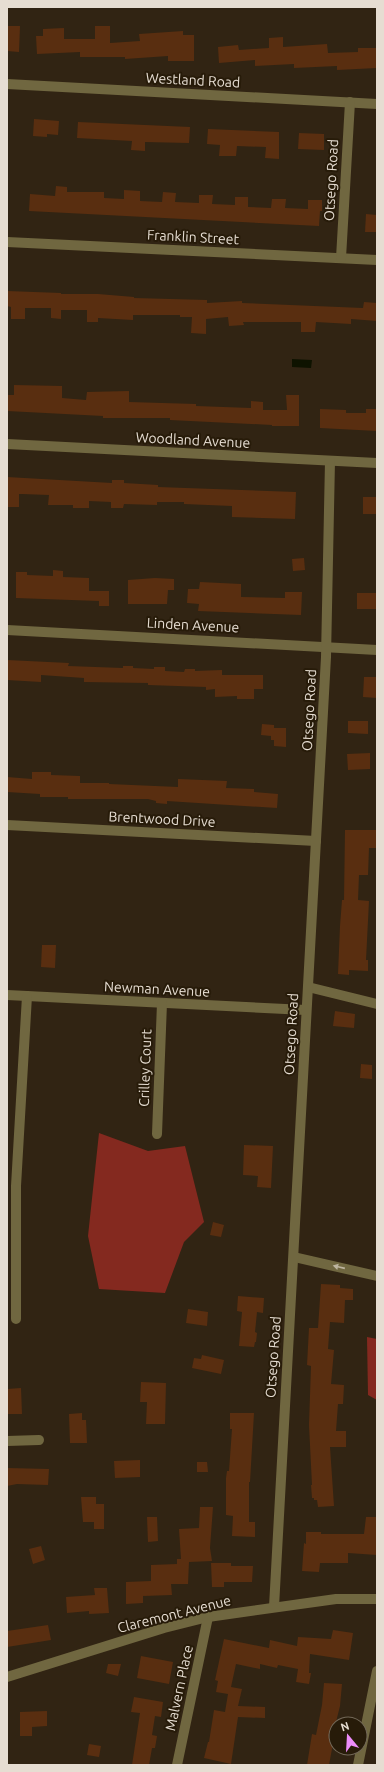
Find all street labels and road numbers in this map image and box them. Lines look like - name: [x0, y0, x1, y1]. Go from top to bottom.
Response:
- street label: Westland Road: [145, 70, 241, 90]
- street label: Otsego Road: [321, 139, 341, 221]
- street label: Franklin Street: [147, 227, 240, 247]
- street label: Woodland Avenue: [135, 429, 251, 451]
- street label: Linden Avenue: [146, 615, 240, 635]
- street label: Otsego Road: [299, 669, 319, 751]
- street label: Brentwood Drive: [108, 808, 216, 830]
- street label: Newman Avenue: [104, 978, 210, 1000]
- street label: Otsego Road: [281, 993, 301, 1075]
- street label: Crilley Court: [136, 1028, 154, 1107]
- street label: Otsego Road: [262, 1316, 284, 1398]
- street label: Claremont Avenue: [115, 1592, 233, 1636]
- street label: Malvern Place: [162, 1644, 196, 1732]

